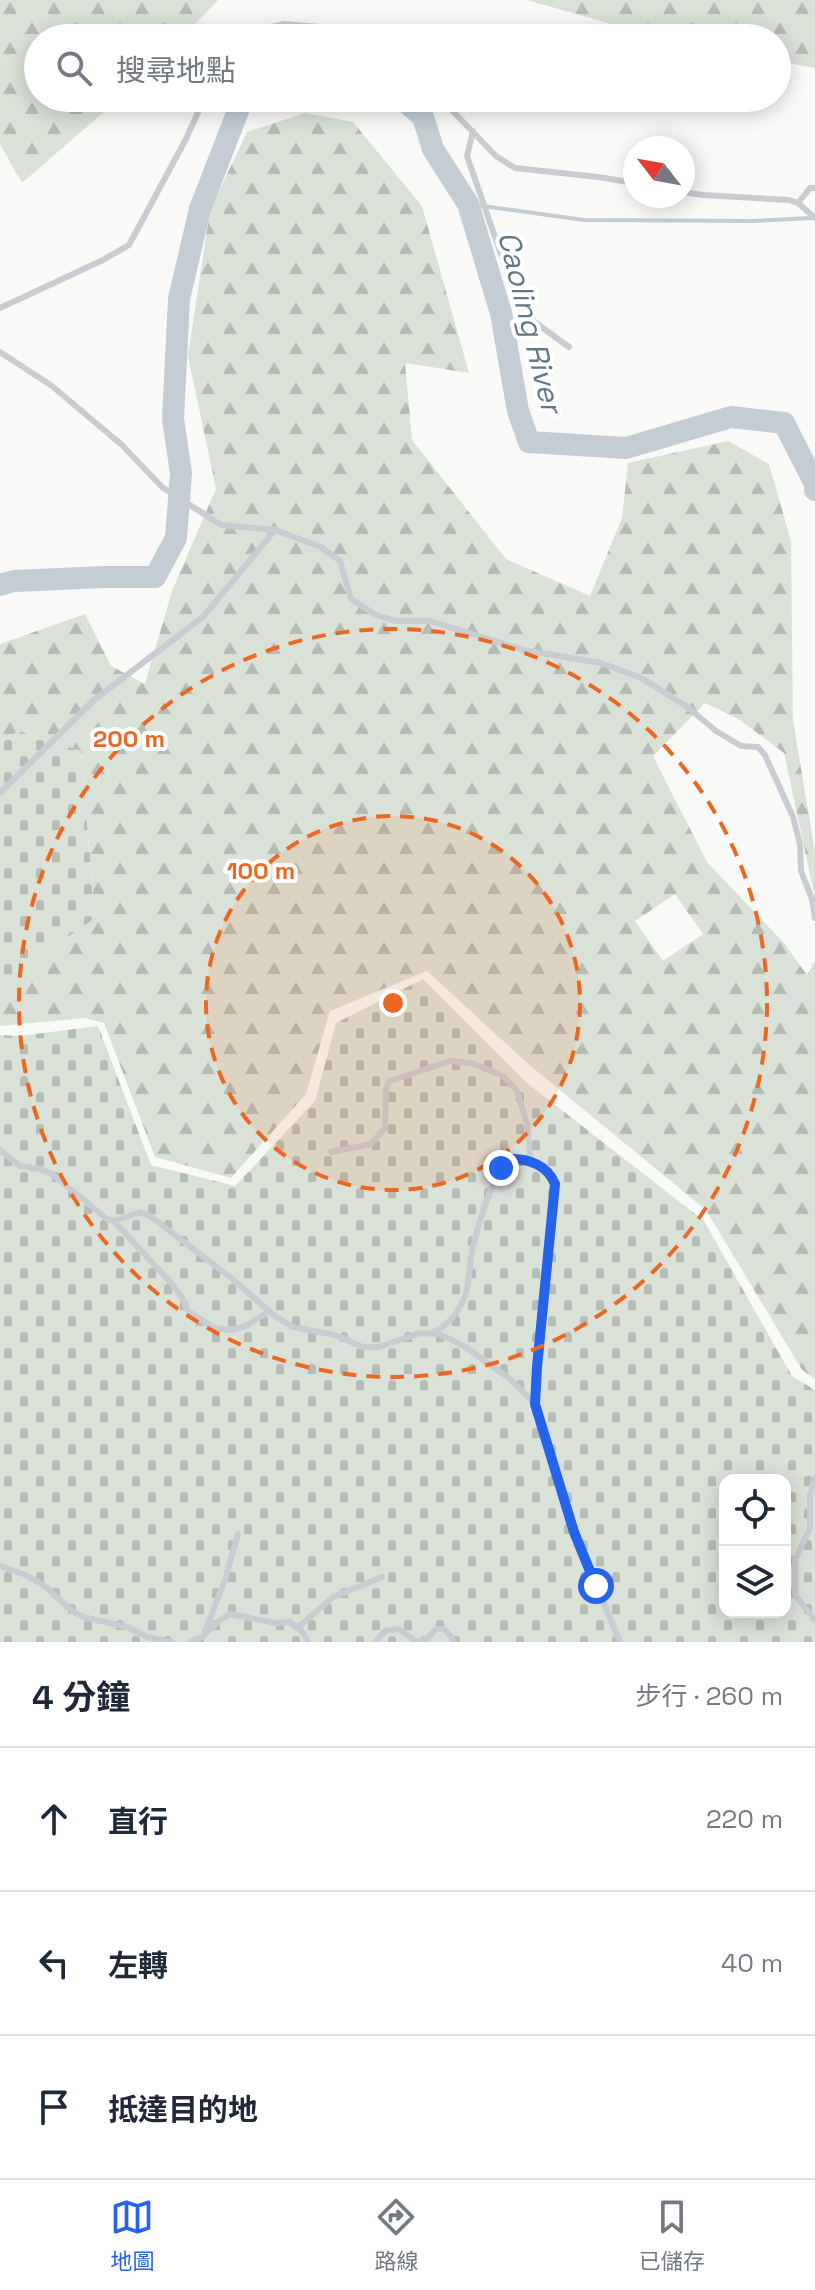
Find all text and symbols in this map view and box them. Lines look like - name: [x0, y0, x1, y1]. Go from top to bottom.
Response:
- search box: [24, 24, 791, 112]
- icon: search: [52, 46, 96, 90]
- text: 搜尋地點: [116, 51, 236, 90]
- north arrow: [623, 136, 695, 208]
- water label: Caoling River: [489, 227, 573, 419]
- text: 200 m: [93, 723, 165, 754]
- text: 100 m: [227, 855, 295, 886]
- centre of rings: [379, 989, 407, 1017]
- route end: [483, 1150, 519, 1186]
- map controls: [719, 1474, 791, 1618]
- button: locate: [719, 1474, 791, 1546]
- button: layers: [719, 1546, 791, 1618]
- route start: [578, 1568, 614, 1604]
- text: 4 分鐘: [32, 1676, 130, 1719]
- text: 步行 · 260 m: [635, 1679, 783, 1713]
- icon: ahead: [32, 1797, 76, 1841]
- text: 直行: [108, 1802, 168, 1841]
- text: 220 m: [706, 1802, 783, 1836]
- icon: left: [32, 1941, 76, 1985]
- text: 左轉: [108, 1946, 168, 1985]
- text: 40 m: [721, 1946, 783, 1980]
- icon: arrive: [32, 2085, 76, 2129]
- text: 抵達目的地: [108, 2090, 258, 2129]
- tab: 地圖: [110, 2195, 154, 2275]
- tab: 路線: [374, 2195, 419, 2275]
- tab: 已儲存: [639, 2195, 705, 2275]

